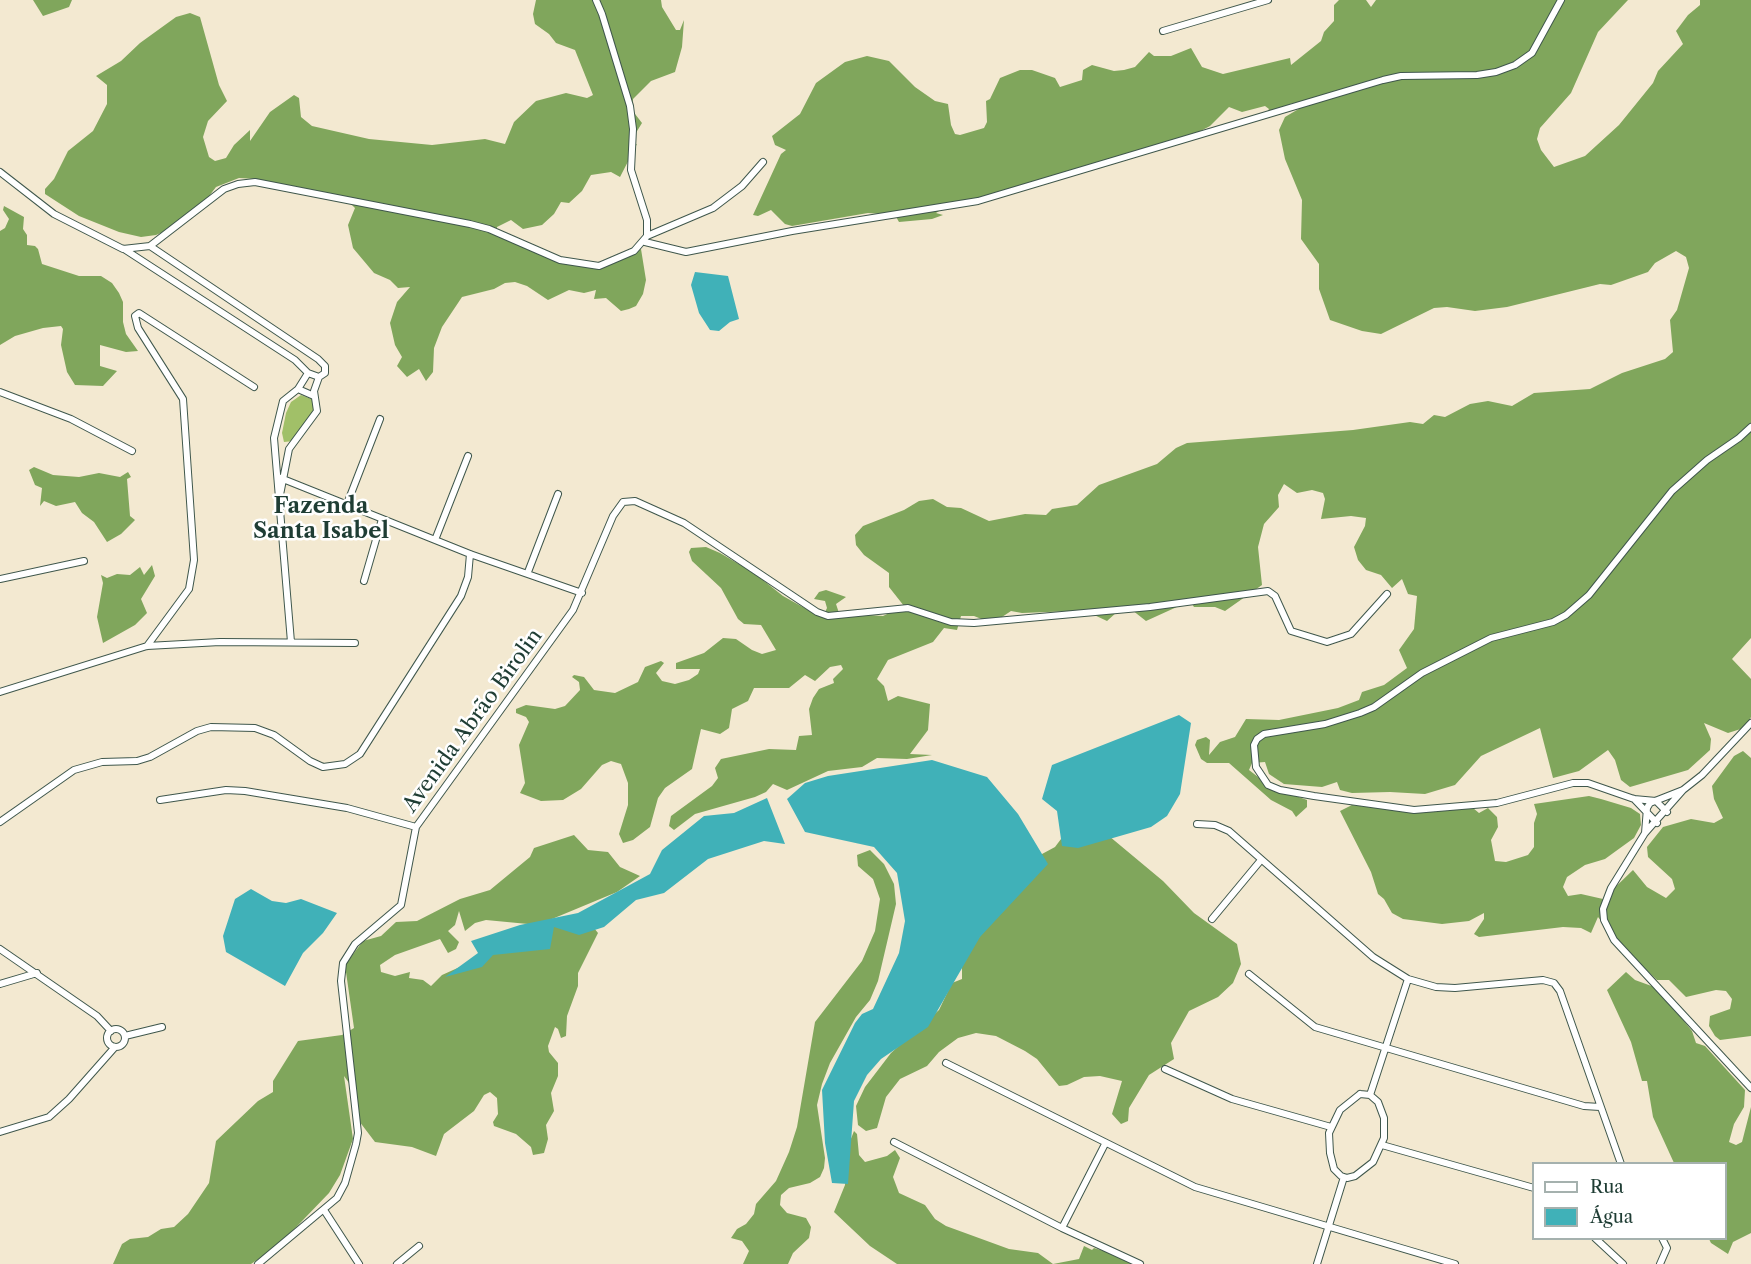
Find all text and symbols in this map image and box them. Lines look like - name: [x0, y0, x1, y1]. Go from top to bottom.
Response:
- district label: Fazenda Santa Isabel: [253, 494, 389, 546]
- street label: Avenida Abrão Birolin: [398, 624, 548, 818]
- legend: [1532, 1162, 1727, 1240]
- text: Rua: [1590, 1176, 1624, 1198]
- text: Água: [1590, 1206, 1633, 1228]

